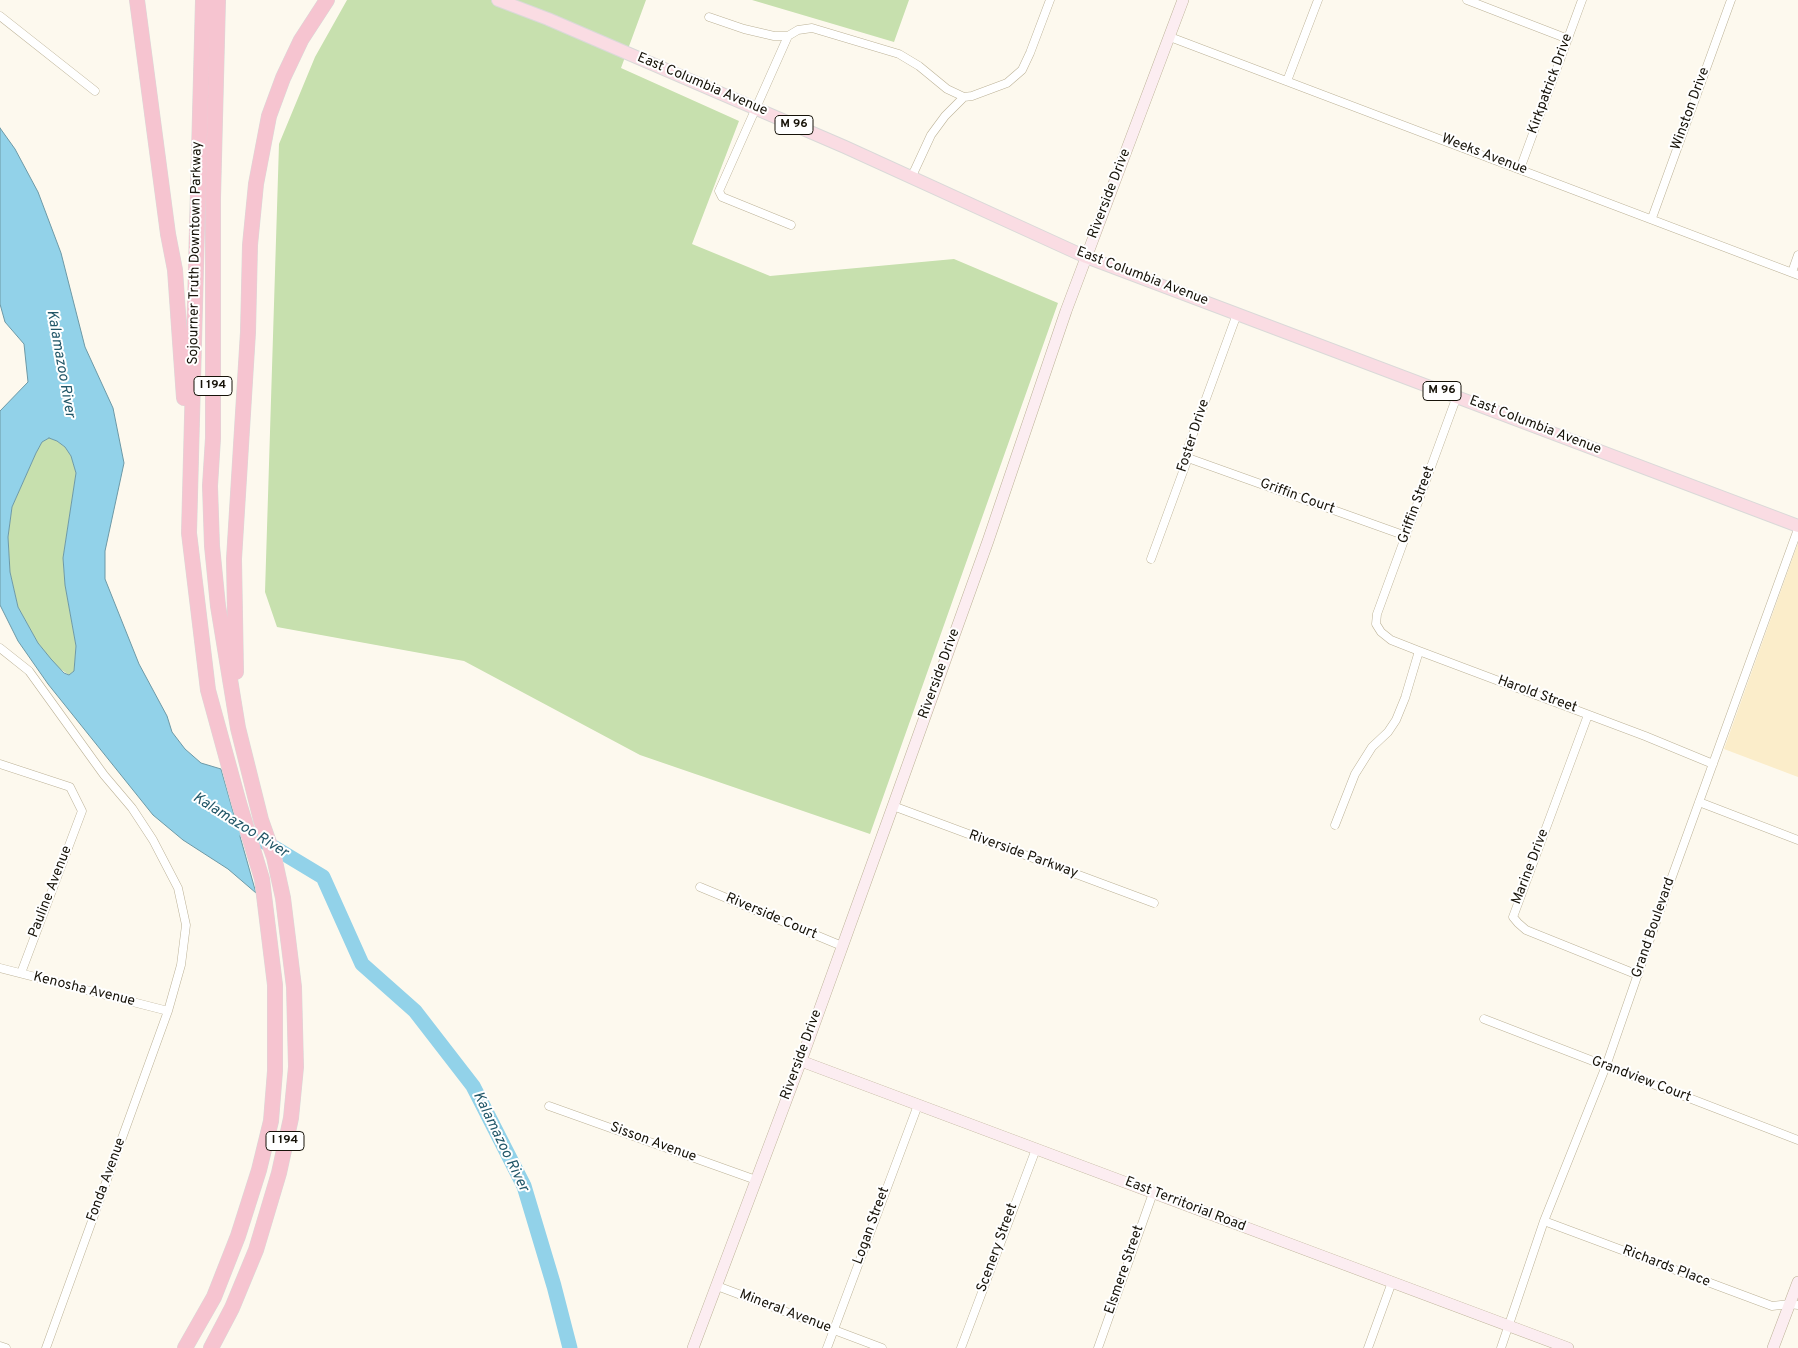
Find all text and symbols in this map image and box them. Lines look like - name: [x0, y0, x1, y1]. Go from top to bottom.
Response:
- street label: Kirkpatrick Drive: [1525, 32, 1577, 136]
- street label: East Columbia Avenue: [634, 50, 770, 120]
- street label: Winston Drive: [1668, 65, 1714, 153]
- road number: M 96: [775, 116, 813, 134]
- street label: Weeks Avenue: [1439, 131, 1529, 179]
- street label: Sojourner Truth Downtown Parkway: [186, 141, 206, 365]
- street label: Riverside Drive: [1085, 147, 1135, 241]
- street label: East Columbia Avenue: [1074, 244, 1210, 310]
- water label: Kalamazoo River: [42, 309, 78, 419]
- road number: I 194: [194, 376, 232, 396]
- road number: M 96: [1423, 382, 1461, 401]
- street label: East Columbia Avenue: [1467, 393, 1603, 459]
- street label: Foster Drive: [1174, 397, 1214, 475]
- street label: Griffin Street: [1395, 464, 1439, 546]
- street label: Griffin Court: [1257, 476, 1337, 518]
- street label: Riverside Drive: [916, 627, 964, 721]
- street label: Harold Street: [1495, 673, 1579, 717]
- water label: Kalamazoo River: [189, 789, 291, 863]
- street label: Riverside Parkway: [966, 827, 1080, 883]
- street label: Marine Drive: [1509, 827, 1553, 907]
- street label: Pauline Avenue: [26, 844, 76, 940]
- street label: Grand Boulevard: [1629, 876, 1679, 980]
- street label: Riverside Court: [723, 890, 819, 944]
- street label: Kenosha Avenue: [31, 969, 137, 1011]
- street label: Riverside Drive: [778, 1008, 826, 1102]
- street label: Grandview Court: [1589, 1053, 1693, 1107]
- water label: Kalamazoo River: [468, 1089, 532, 1195]
- street label: Sisson Avenue: [608, 1120, 698, 1166]
- road number: I 194: [266, 1132, 304, 1150]
- street label: Fonda Avenue: [84, 1136, 130, 1224]
- street label: East Territorial Road: [1122, 1174, 1248, 1236]
- street label: Logan Street: [850, 1185, 894, 1267]
- street label: Scenery Street: [974, 1201, 1022, 1295]
- street label: Elsmere Street: [1102, 1223, 1148, 1317]
- street label: Richards Place: [1620, 1243, 1712, 1291]
- street label: Mineral Avenue: [737, 1287, 833, 1337]

